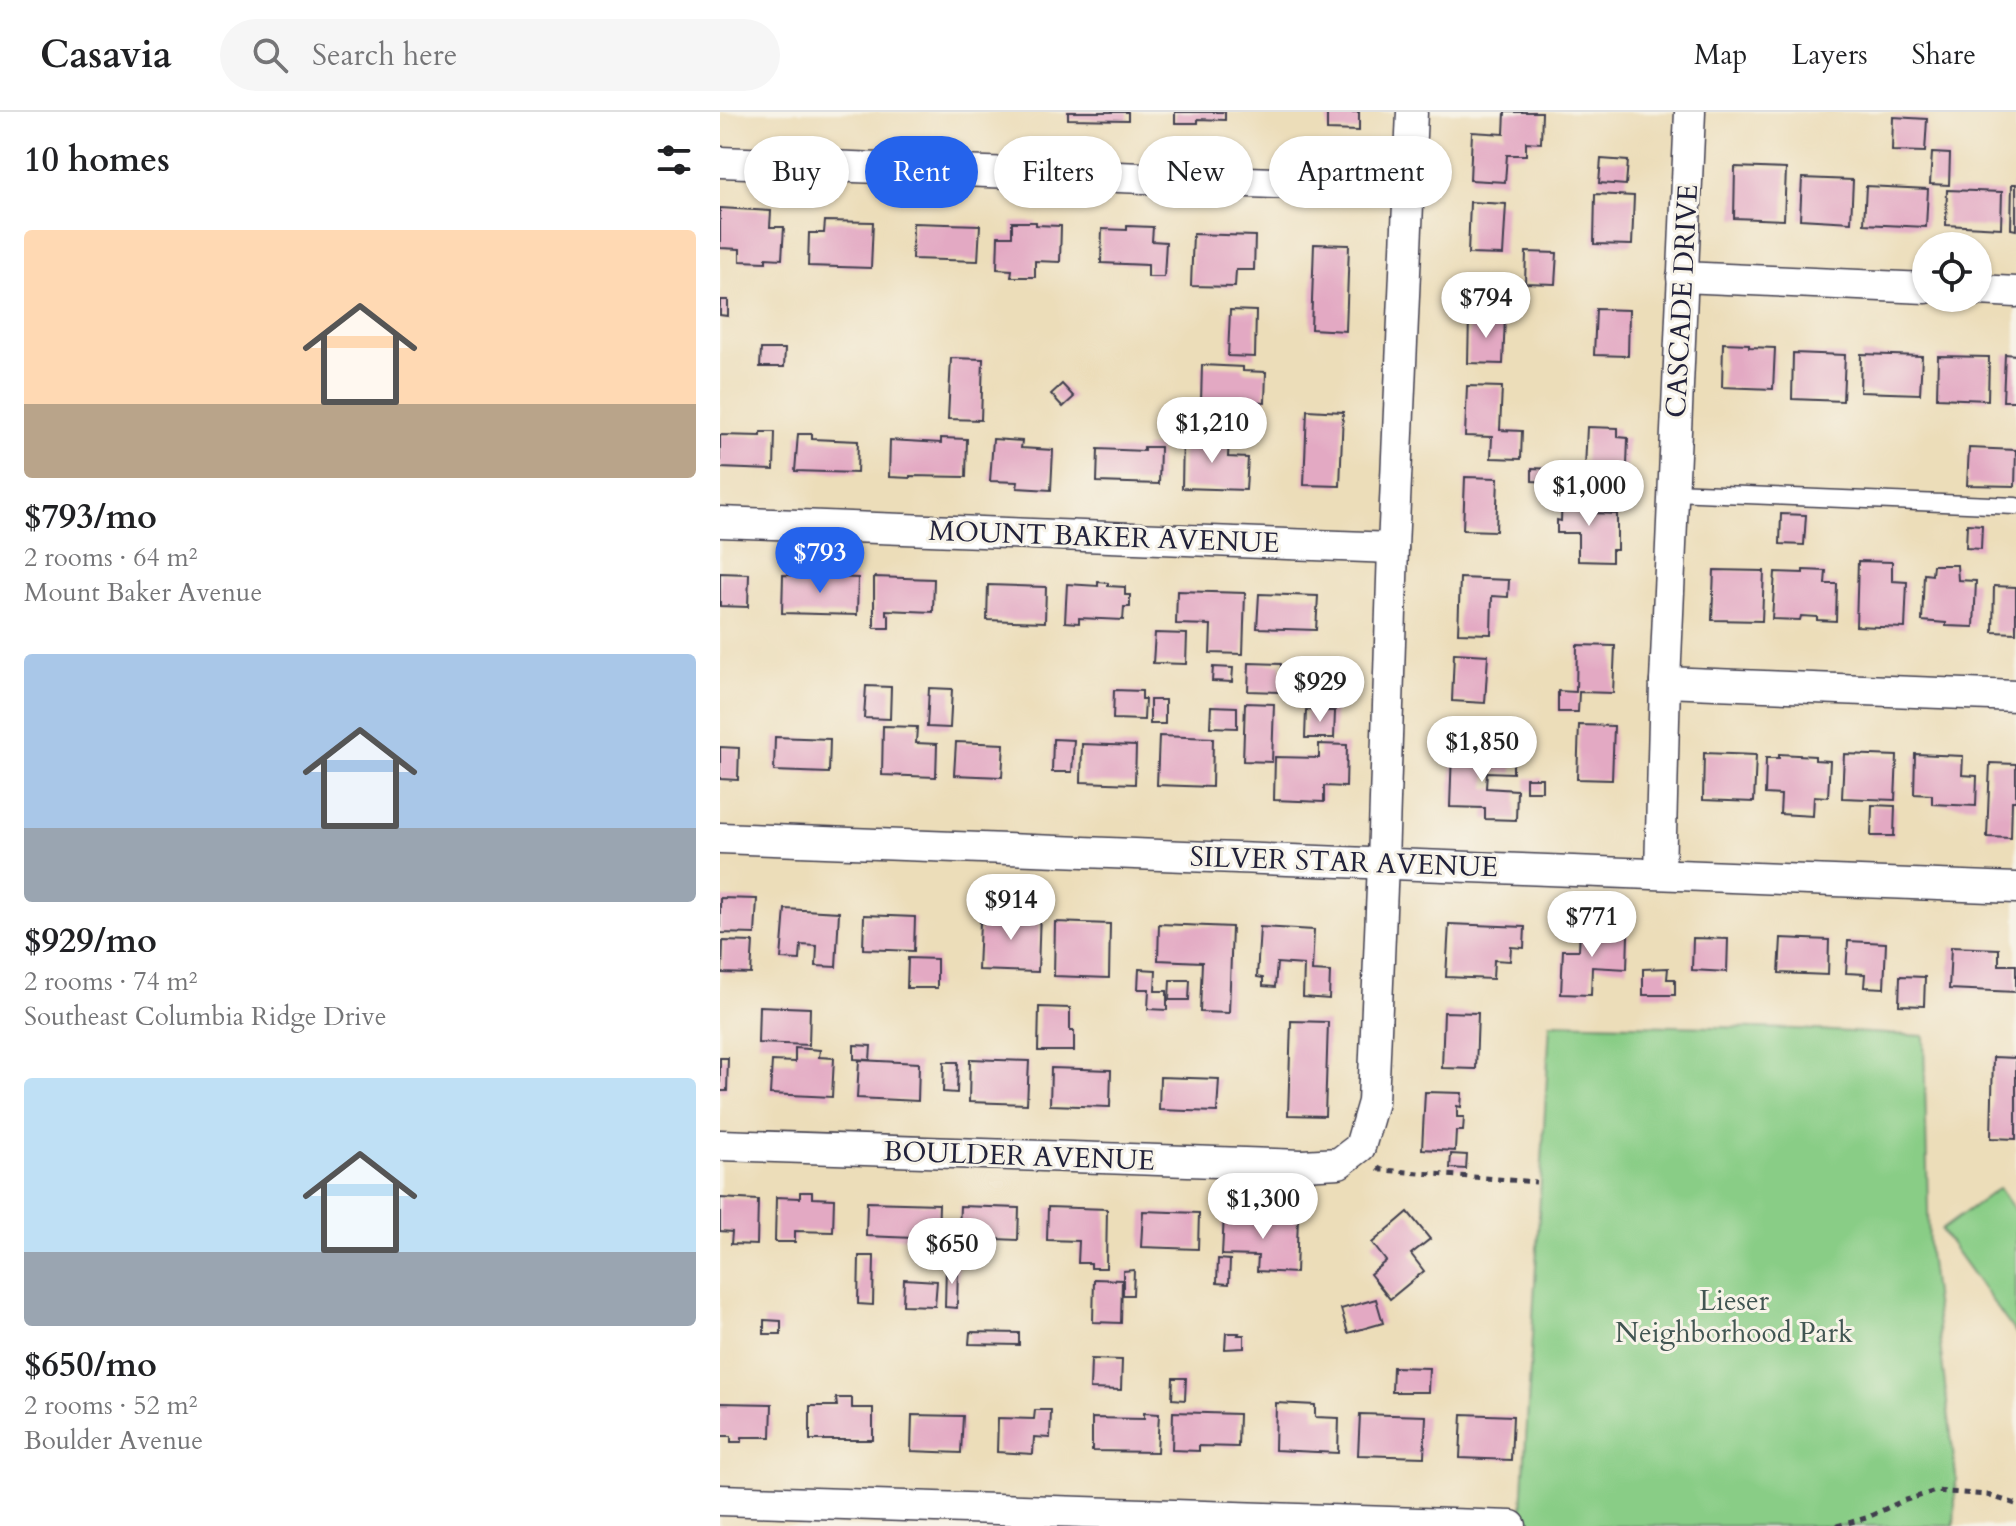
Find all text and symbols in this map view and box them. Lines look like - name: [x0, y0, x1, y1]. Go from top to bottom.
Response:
- search box: [220, 19, 780, 91]
- text: Casavia: [40, 29, 172, 81]
- icon: search: [248, 33, 292, 77]
- text: Search here: [312, 35, 457, 76]
- text: Map: [1694, 36, 1747, 74]
- text: Layers: [1791, 36, 1868, 74]
- text: Share: [1912, 36, 1976, 74]
- chip: Buy: [744, 136, 849, 208]
- chip: Rent: [865, 136, 978, 208]
- chip: Filters: [994, 136, 1122, 208]
- chip: New: [1138, 136, 1253, 208]
- chip: Apartment: [1269, 136, 1452, 208]
- text: 10 homes: [24, 137, 170, 183]
- icon: filters: [652, 138, 696, 182]
- street label: CASCADE DRIVE: [1657, 183, 1707, 419]
- map controls: [1912, 232, 1992, 312]
- button: locate: [1912, 232, 1992, 312]
- pin: $794: [1439, 272, 1533, 340]
- text: $794: [1459, 280, 1513, 315]
- icon: home: [288, 282, 432, 426]
- pin: $1,210: [1147, 397, 1277, 465]
- text: $1,210: [1175, 405, 1249, 440]
- pin: $1,000: [1524, 460, 1654, 528]
- text: $1,000: [1552, 468, 1626, 503]
- text: $793/mo: [24, 494, 157, 540]
- street label: MOUNT BAKER AVENUE: [928, 512, 1280, 562]
- pin: $793: [773, 527, 867, 595]
- text: $793: [793, 535, 847, 570]
- text: 2 rooms · 64 m²: [24, 540, 197, 575]
- text: Mount Baker Avenue: [24, 575, 262, 610]
- pin: $929: [1273, 656, 1367, 724]
- text: $929: [1293, 664, 1347, 699]
- icon: home: [288, 706, 432, 850]
- pin: $1,850: [1417, 716, 1547, 784]
- text: $1,850: [1445, 724, 1519, 759]
- street label: SILVER STAR AVENUE: [1189, 838, 1499, 886]
- pin: $914: [964, 874, 1058, 942]
- text: $914: [984, 882, 1038, 917]
- pin: $771: [1545, 891, 1639, 959]
- text: $771: [1565, 899, 1619, 934]
- text: $929/mo: [24, 918, 157, 964]
- text: 2 rooms · 74 m²: [24, 964, 197, 999]
- text: Southeast Columbia Ridge Drive: [24, 999, 386, 1034]
- icon: home: [288, 1130, 432, 1274]
- street label: BOULDER AVENUE: [883, 1132, 1155, 1180]
- pin: $1,300: [1198, 1173, 1328, 1241]
- text: $1,300: [1226, 1181, 1300, 1216]
- pin: $650: [905, 1218, 999, 1286]
- text: $650: [925, 1226, 979, 1261]
- park label: Lieser Neighborhood Park: [1615, 1282, 1853, 1352]
- text: $650/mo: [24, 1342, 157, 1388]
- text: 2 rooms · 52 m²: [24, 1388, 197, 1423]
- text: Boulder Avenue: [24, 1423, 203, 1458]

